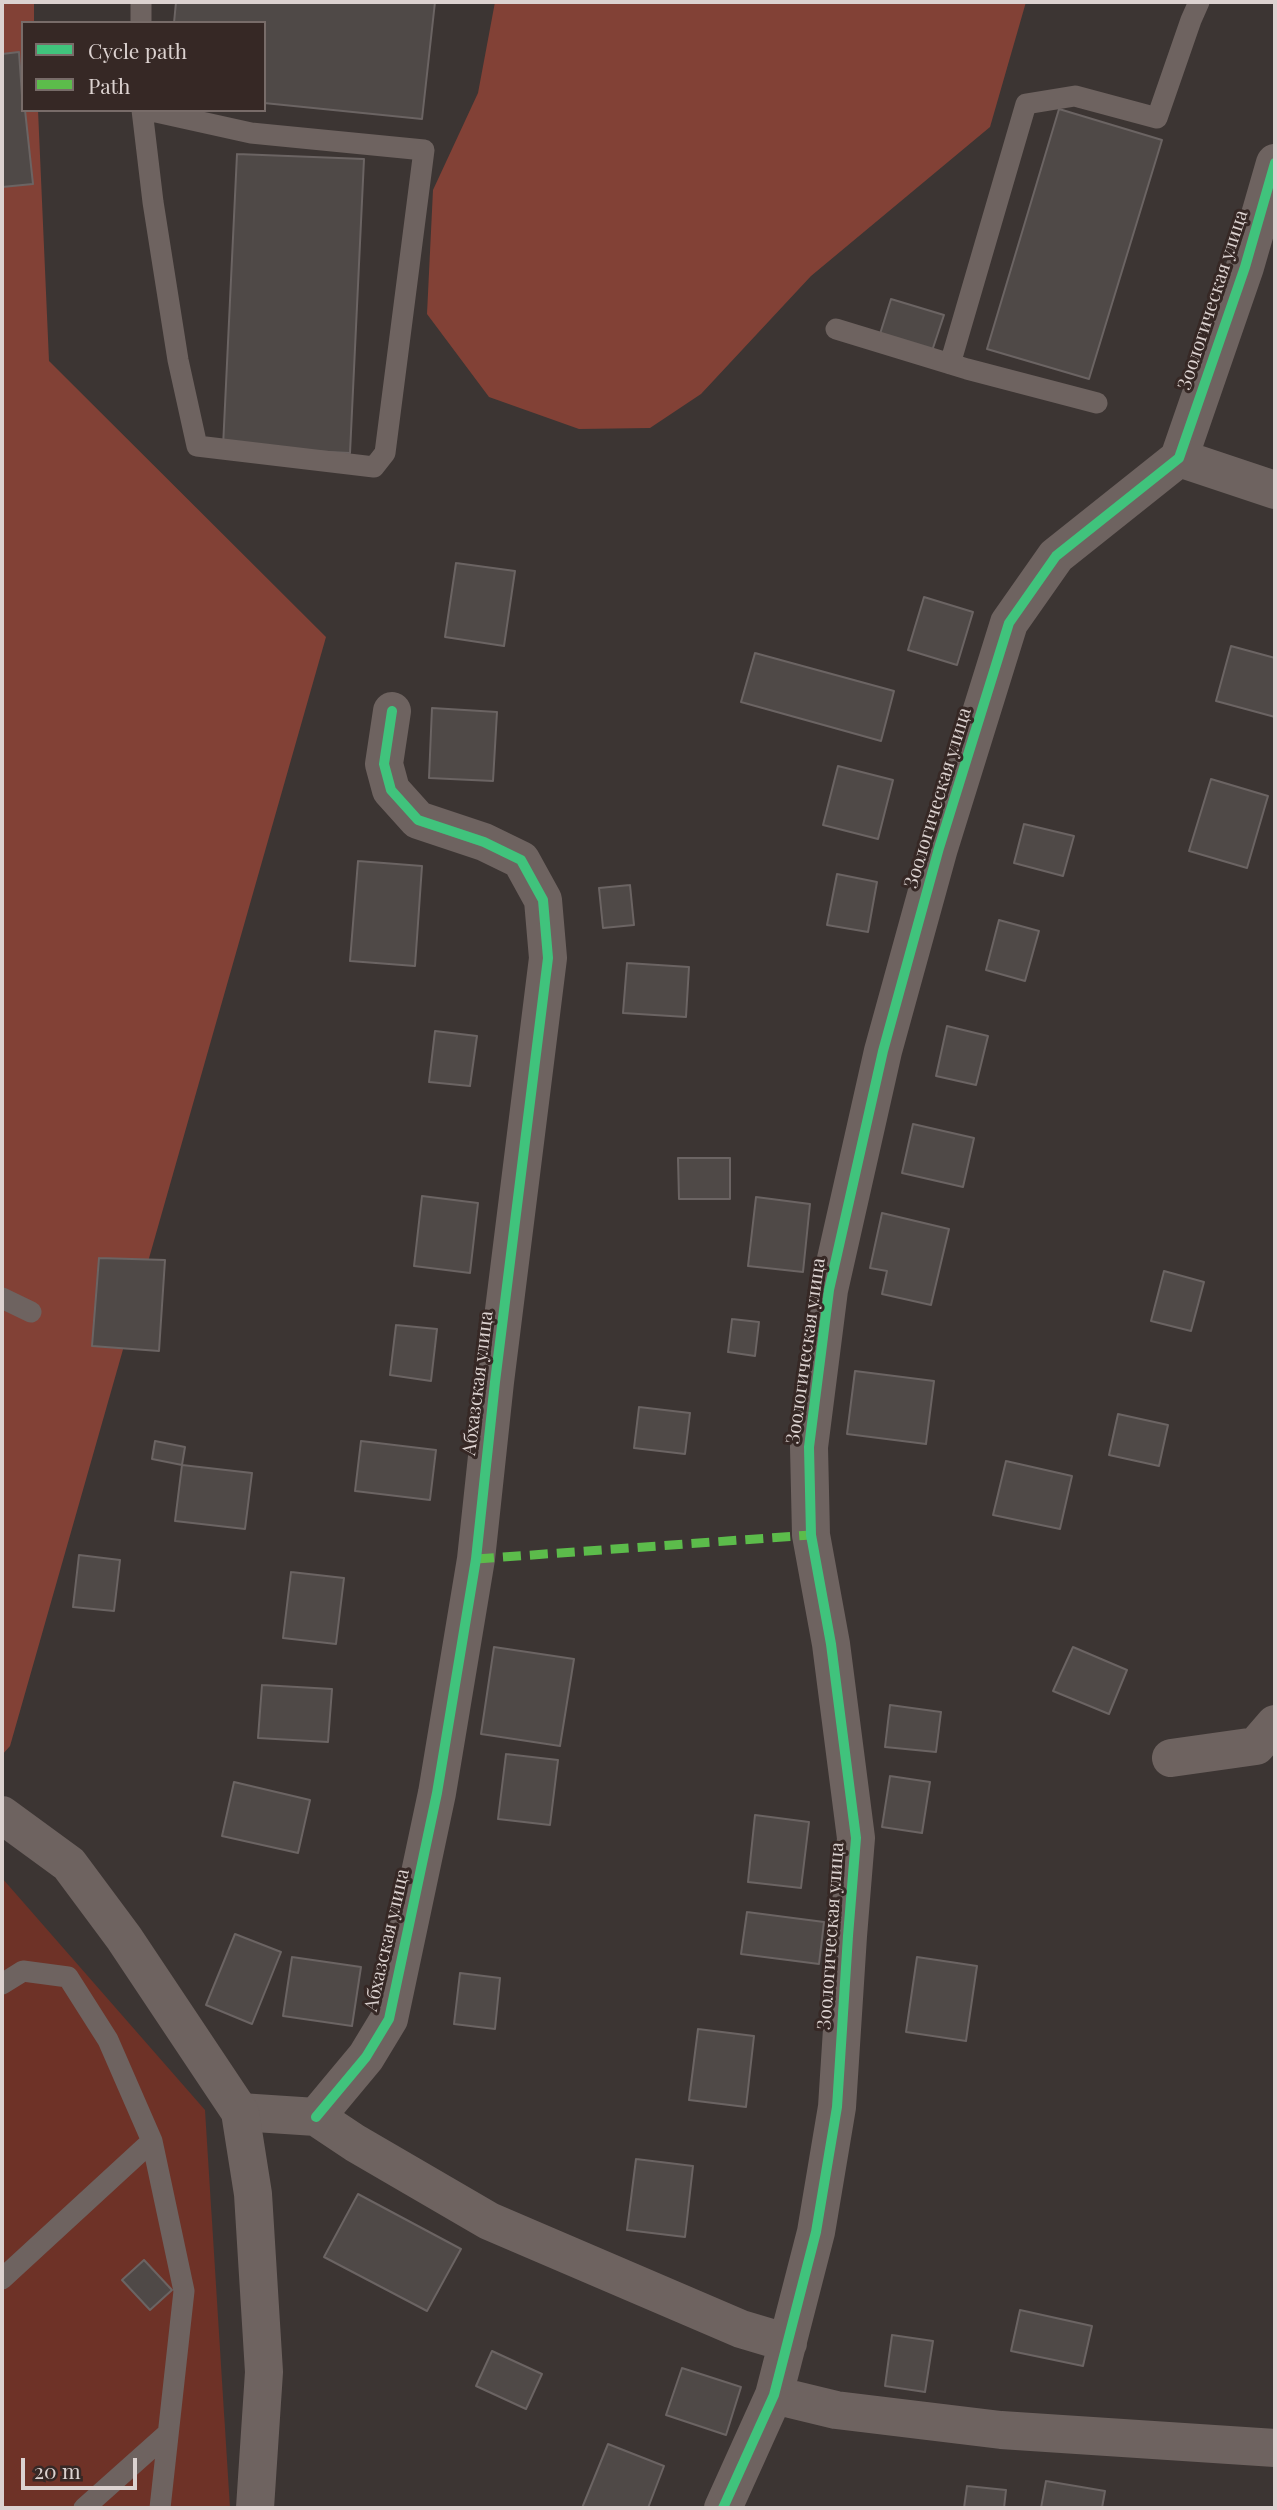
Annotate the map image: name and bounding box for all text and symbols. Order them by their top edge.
legend [21,21,266,112]
text: Cycle path [88,36,187,64]
text: Path [88,71,130,99]
street label: Зоологическая улица [1173,207,1253,393]
street label: Зоологическая улица [900,705,976,891]
street label: Зоологическая улица [782,1256,830,1446]
street label: Абхазская улица [458,1309,498,1457]
street label: Зоологическая улица [813,1841,849,2031]
street label: Абхазская улица [360,1867,414,2013]
scale bar [24,2444,140,2488]
text: 20 m [34,2456,81,2484]

